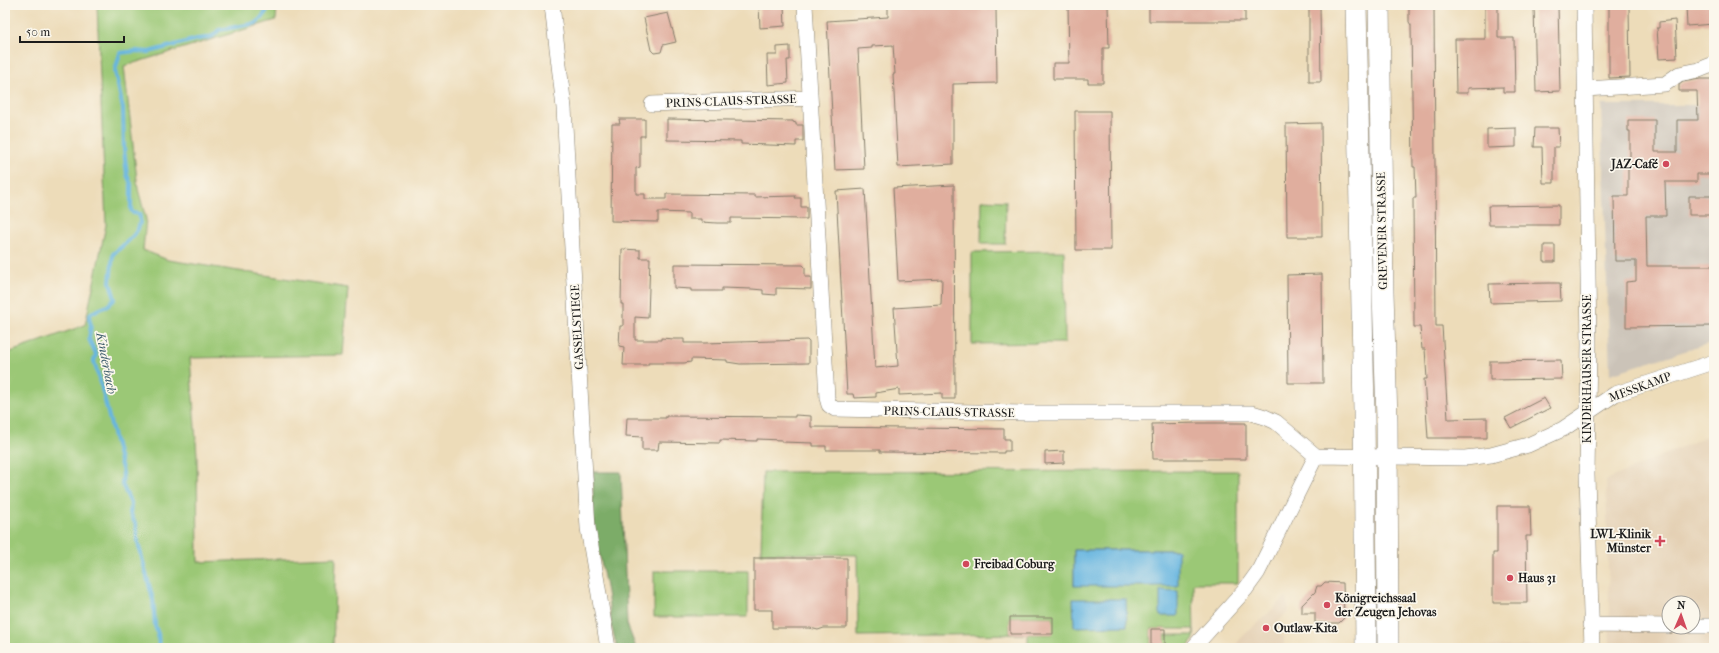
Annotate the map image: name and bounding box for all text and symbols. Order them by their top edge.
scale bar [20,18,124,44]
text: 50 m [26,25,50,39]
street label: PRINS-CLAUS-STRASSE [665,92,797,110]
place label: JAZ-Café [1609,157,1658,172]
marker: JAZ-Café [1661,159,1671,169]
street label: GREVENER STRASSE [1374,172,1390,290]
street label: GASSELSTIEGE [568,284,586,370]
street label: KINDERHAUSER STRASSE [1580,294,1594,444]
water label: Kinderbach [93,330,120,395]
street label: MESSKAMP [1607,369,1673,405]
street label: PRINS-CLAUS-STRASSE [883,404,1015,420]
place label: LWL-Klinik Münster [1590,527,1652,555]
marker: LWL-Klinik Münster [1654,535,1666,547]
place label: Freibad Coburg [973,557,1055,572]
marker: Freibad Coburg [961,559,971,569]
place label: Haus 31 [1518,571,1556,586]
marker: Haus 31 [1505,573,1515,583]
place label: Königreichssaal der Zeugen Jehovas [1335,591,1437,620]
north arrow [1661,595,1701,635]
text: N [1677,599,1686,612]
marker: Königreichssaal der Zeugen Jehovas [1322,600,1332,610]
place label: Outlaw-Kita [1274,621,1338,635]
marker: Outlaw-Kita [1261,623,1271,633]

